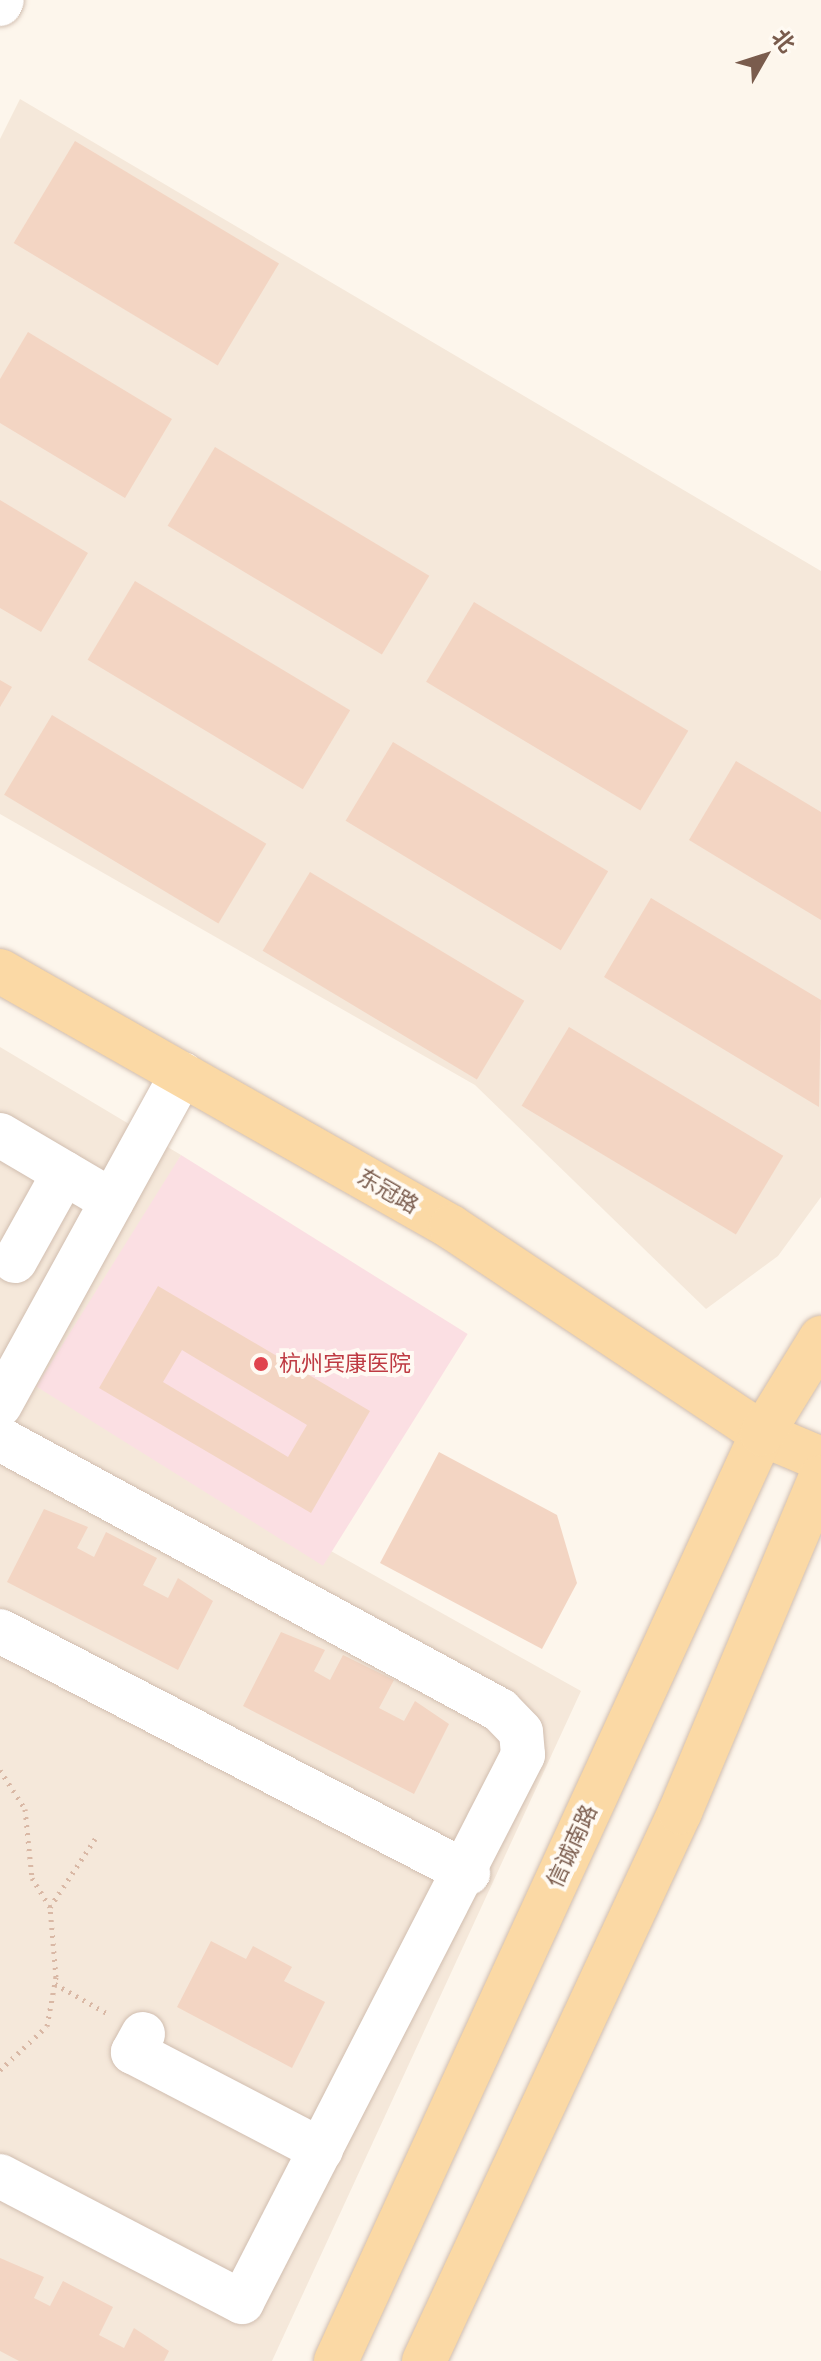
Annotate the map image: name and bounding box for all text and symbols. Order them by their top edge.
north arrow [725,16,805,96]
text: 北 [765,23,802,59]
street label: 东冠路 [353,1163,423,1219]
place label: 杭州宾康医院 [279,1351,411,1377]
marker: 杭州宾康医院 [250,1353,272,1375]
street label: 信诚南路 [541,1801,603,1891]

